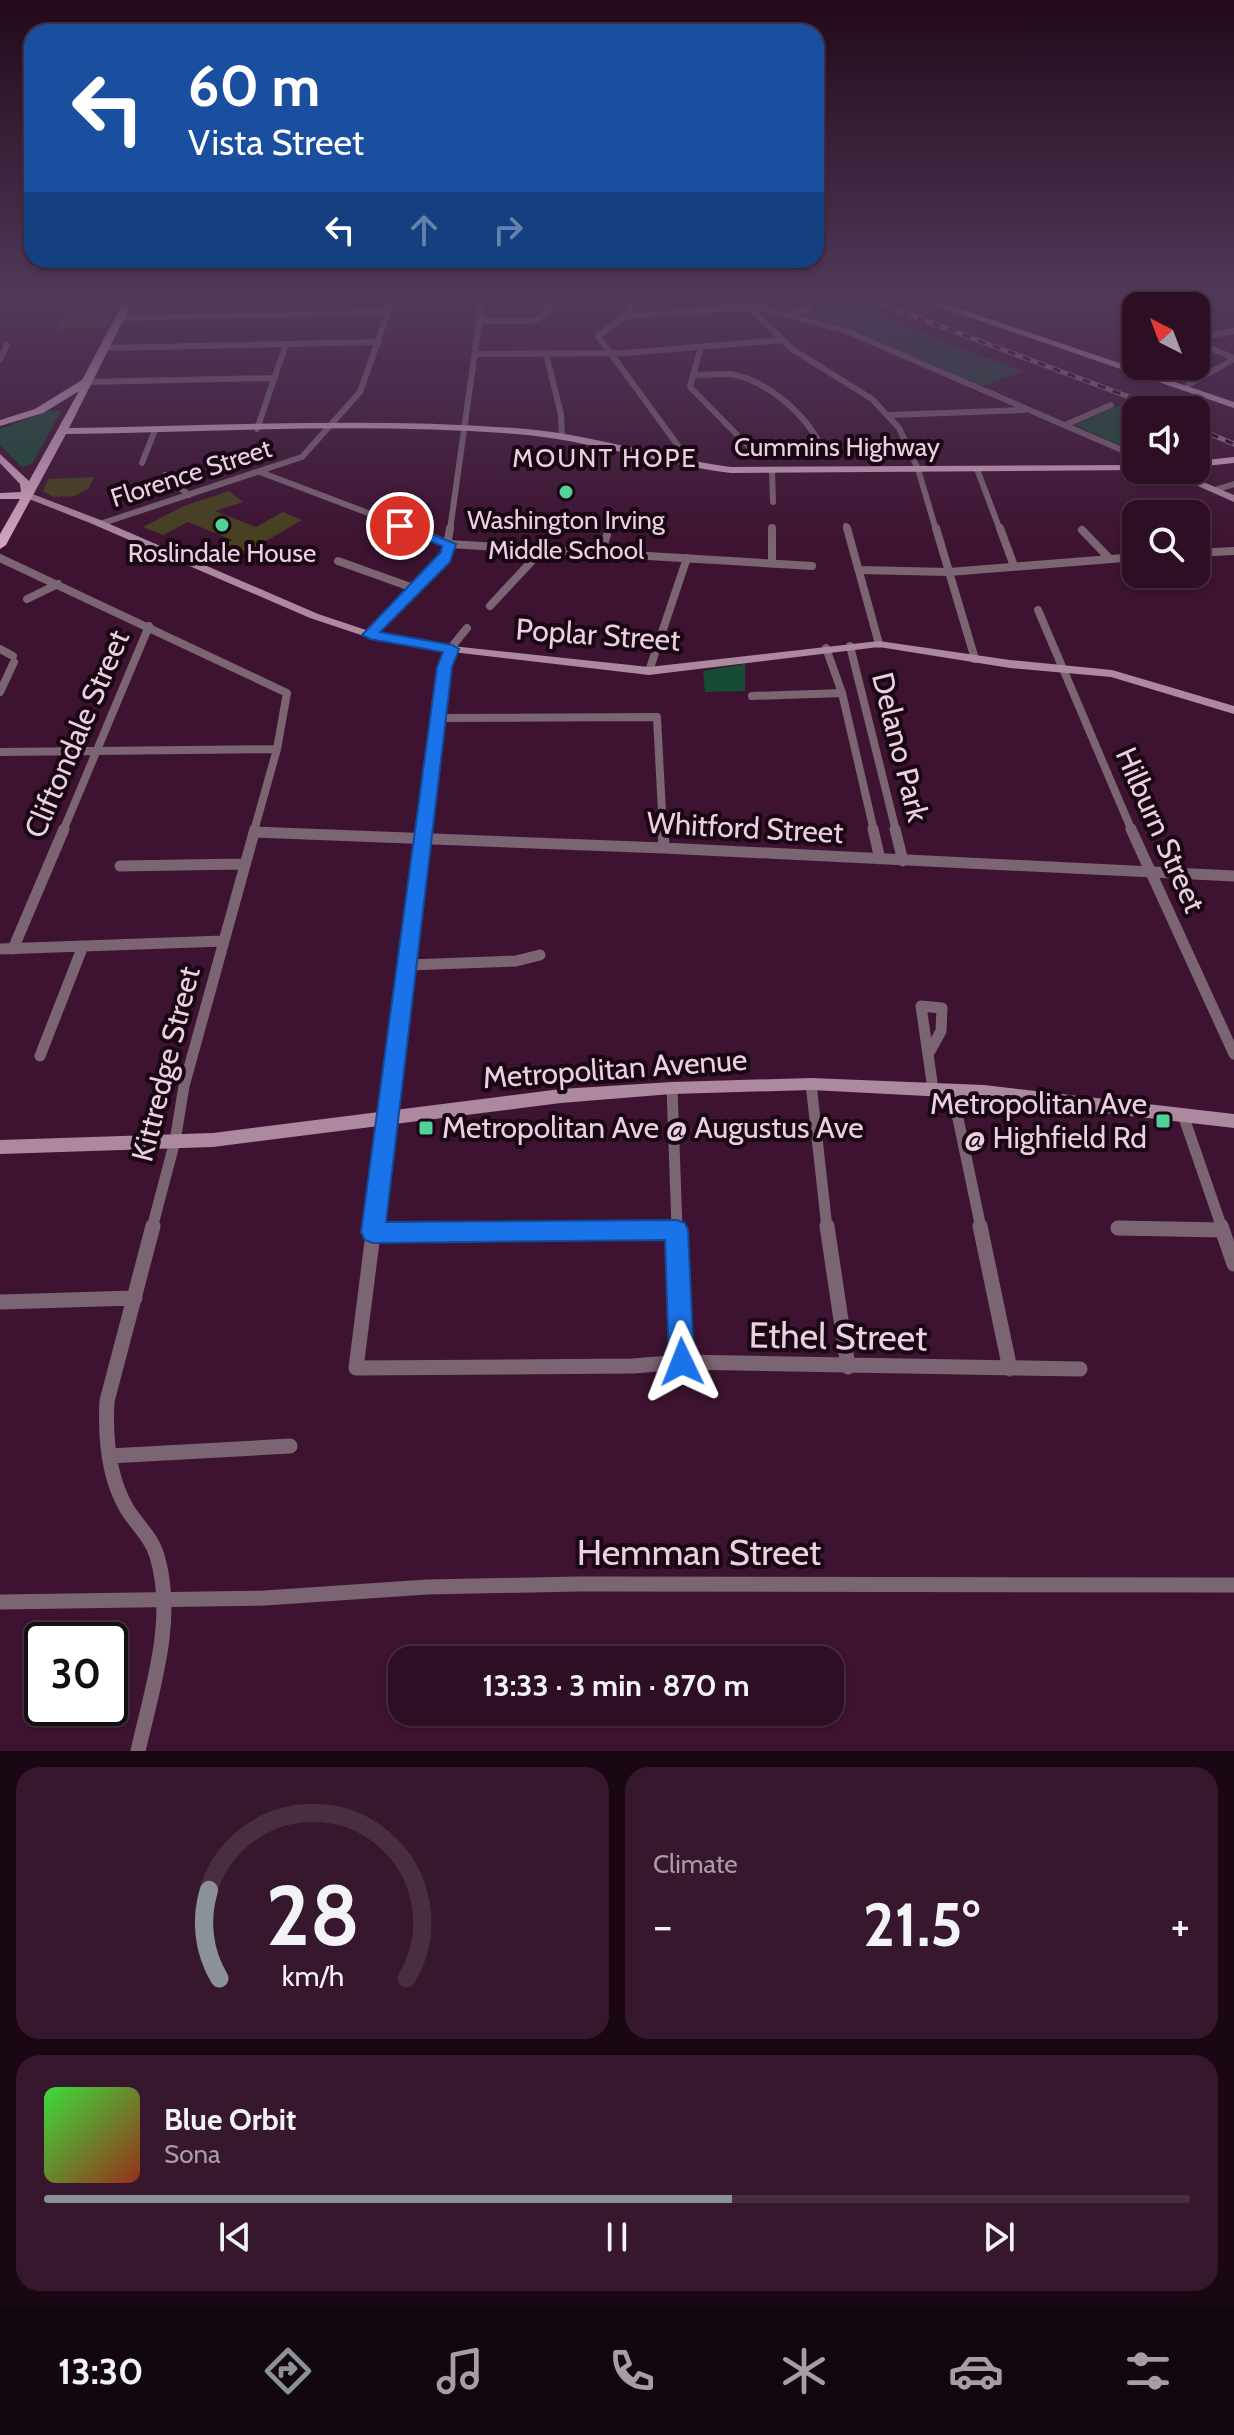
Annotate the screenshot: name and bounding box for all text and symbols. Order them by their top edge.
text: 60 m [188,52,320,120]
icon: left [56,56,160,160]
text: Vista Street [188,120,364,164]
icon: left [318,208,362,252]
icon: ahead [402,208,446,252]
icon: right [486,208,530,252]
north arrow [1122,292,1210,380]
map controls [1122,292,1210,588]
button: sound [1122,396,1210,484]
street label: Cummins Highway [734,431,940,463]
street label: Florence Street [107,432,276,514]
district label: MOUNT HOPE [512,442,698,474]
marker: Washington Irving Middle School [557,483,575,501]
pin [366,492,434,560]
button: search [1122,500,1210,588]
icon: arrive [378,504,422,548]
place label: Washington Irving Middle School [467,504,666,566]
marker: Roslindale House [213,516,231,534]
place label: Roslindale House [128,537,316,569]
street label: Poplar Street [515,610,682,659]
street label: Cliftondale Street [16,624,137,843]
street label: Delano Park [864,668,937,826]
street label: Hilburn Street [1108,742,1213,918]
street label: Whitford Street [646,804,844,851]
street label: Kittredge Street [123,963,208,1165]
street label: Metropolitan Avenue [482,1041,748,1096]
place label: Metropolitan Ave @ Highfield Rd [930,1085,1147,1156]
place label: Metropolitan Ave @ Augustus Ave [442,1109,864,1146]
marker: Metropolitan Ave @ Highfield Rd [1154,1112,1172,1130]
marker: Metropolitan Ave @ Augustus Ave [417,1119,435,1137]
street label: Ethel Street [748,1312,928,1360]
position arrow [640,1320,724,1404]
street label: Hemman Street [577,1530,821,1574]
speed limit sign: 30 [24,1622,128,1726]
text: 13:33 · 3 min · 870 m [482,1667,750,1704]
text: Climate [653,1848,738,1880]
text: 28 [265,1865,360,1966]
text: 21.5° [863,1888,980,1961]
text: − [653,1899,672,1952]
text: + [1171,1899,1190,1952]
text: km/h [281,1958,344,1993]
text: Blue Orbit [164,2101,296,2138]
text: Sona [164,2138,221,2170]
icon: previous [213,2215,257,2259]
icon: pause [595,2215,639,2259]
icon: next [977,2215,1021,2259]
icon: directions [260,2343,316,2399]
icon: music [432,2343,488,2399]
icon: phone [604,2343,660,2399]
icon: climate [776,2343,832,2399]
icon: car [948,2343,1004,2399]
icon: filters [1120,2343,1176,2399]
text: 13:30 [58,2349,144,2393]

